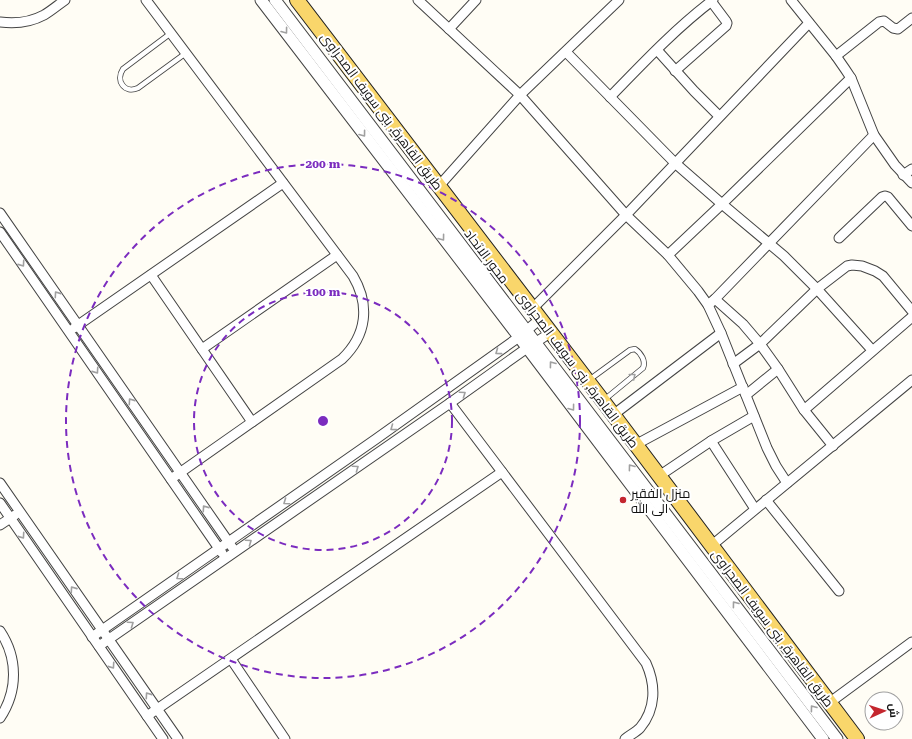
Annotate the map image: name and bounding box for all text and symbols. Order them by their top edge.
one-way arrow [280,27,287,34]
street label: طريق القاهرة, بنى سويف الصحراوى [318,30,446,193]
one-way arrow [359,130,366,137]
text: 200 m [306,157,341,171]
street label: محور الاتحاد [461,226,512,286]
one-way arrow [438,233,445,240]
one-way arrow [17,260,24,267]
text: 100 m [306,285,341,299]
street label: طريق القاهرة, بنى سويف الصحراوى [514,288,642,451]
one-way arrow [55,292,62,299]
one-way arrow [495,347,502,355]
one-way arrow [550,361,557,368]
one-way arrow [91,367,99,374]
one-way arrow [628,374,636,381]
one-way arrow [458,392,465,399]
one-way arrow [128,398,136,405]
one-way arrow [567,404,575,411]
centre of rings [316,414,330,428]
one-way arrow [390,423,397,430]
one-way arrow [352,465,359,473]
one-way arrow [629,465,636,472]
place label: منزل الفقير الى الله [630,486,690,516]
marker: منزل الفقير الى الله [618,495,628,505]
one-way arrow [283,497,290,505]
one-way arrow [202,505,210,512]
one-way arrow [17,531,24,538]
one-way arrow [245,539,252,547]
street label: طريق القاهرة, بنى سويف الصحراوى [709,547,837,710]
one-way arrow [177,572,184,579]
one-way arrow [70,586,78,593]
one-way arrow [733,602,740,609]
one-way arrow [127,621,134,629]
one-way arrow [107,661,114,668]
north arrow [864,691,904,731]
one-way arrow [145,693,152,700]
text: ش [887,703,900,718]
one-way arrow [811,705,818,712]

